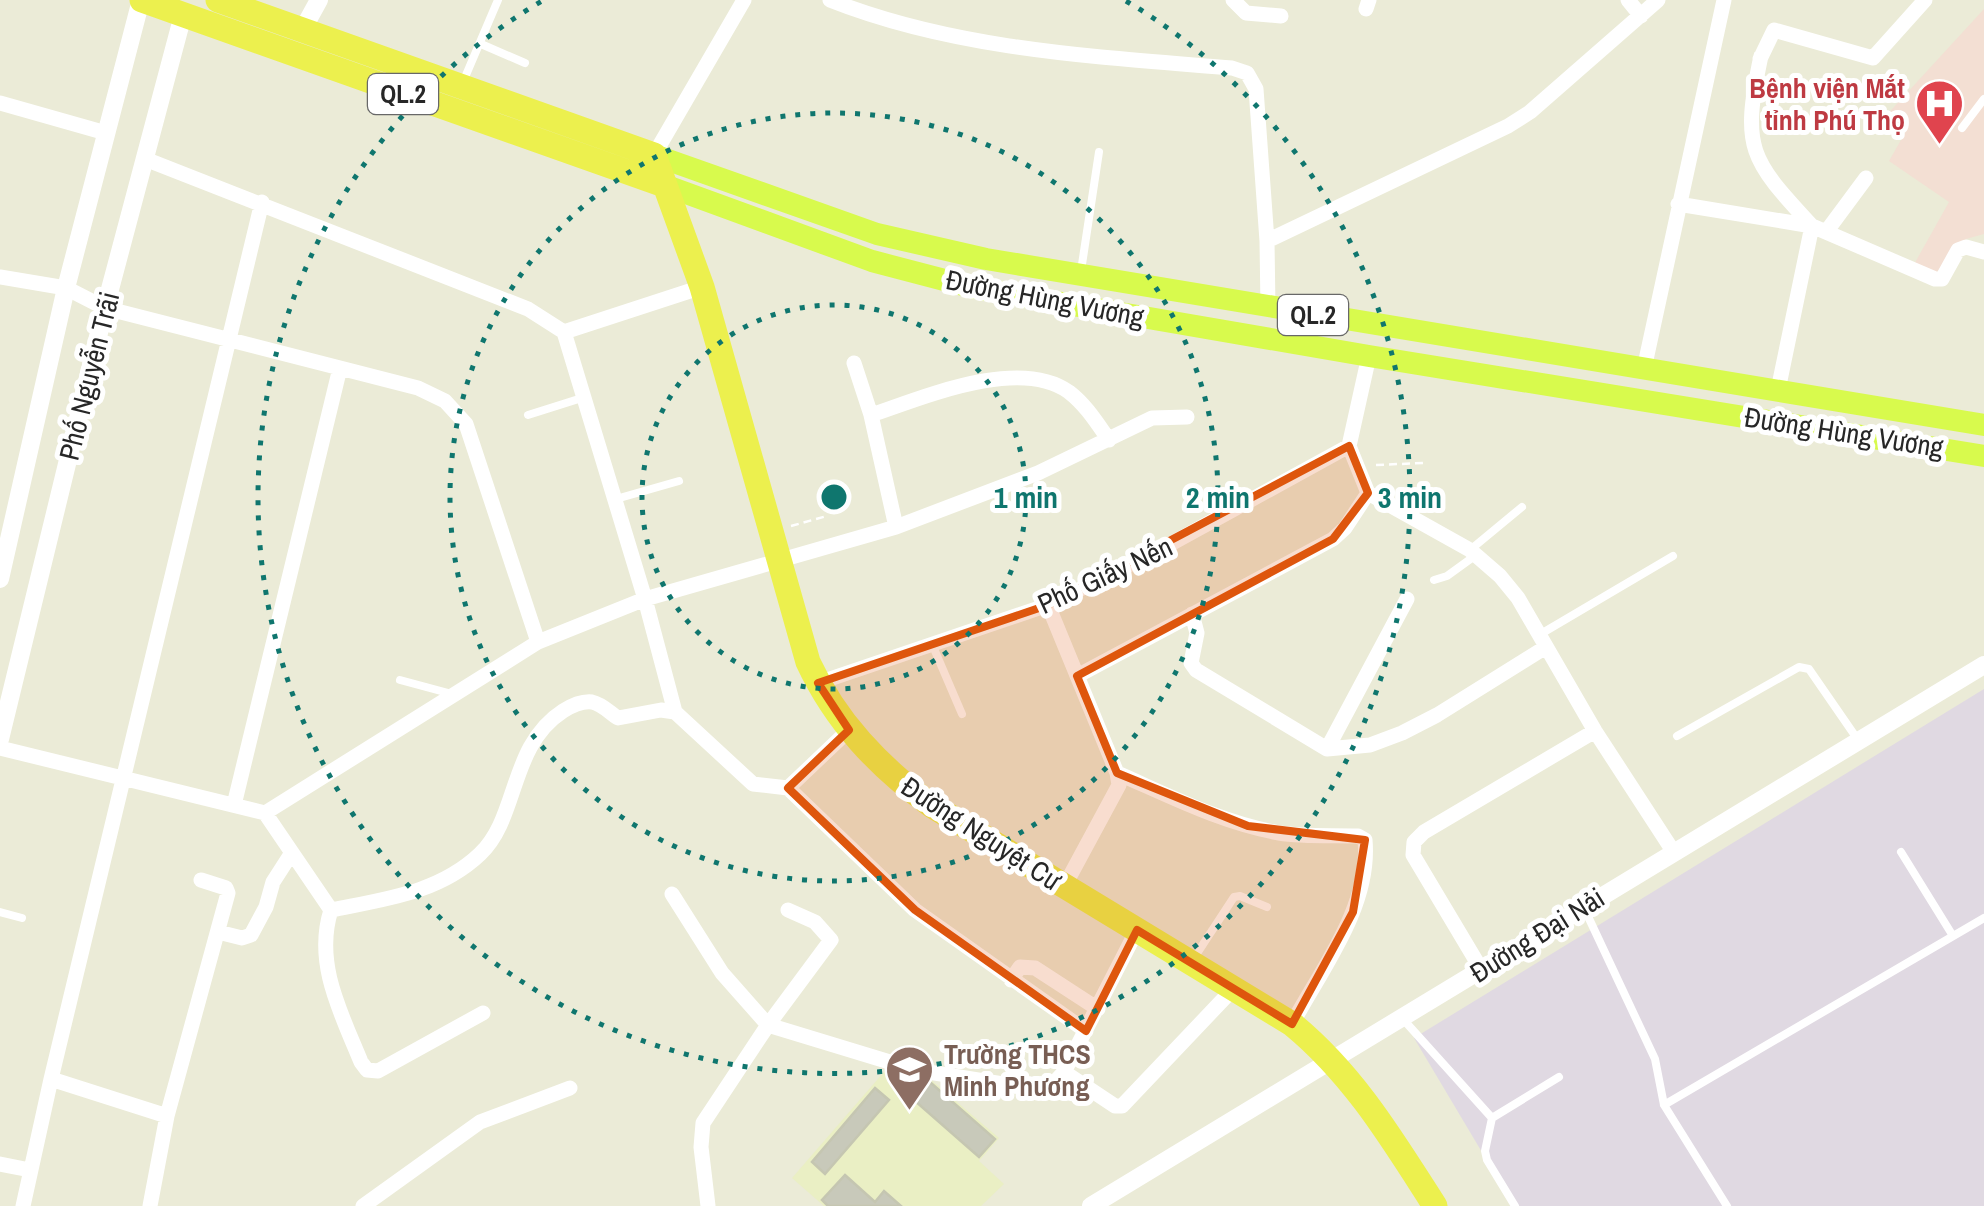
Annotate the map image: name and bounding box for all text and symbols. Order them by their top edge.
place label: Bệnh viện Mắt tỉnh Phú Thọ [1749,69,1905,139]
road number: QL.2 [368,74,438,114]
hospital icon: Bệnh viện Mắt tỉnh Phú Thọ [1914,78,1966,146]
street label: Đường Hùng Vương [943,260,1147,336]
street label: Phố Nguyễn Trãi [50,288,128,464]
road number: QL.2 [1278,295,1348,335]
street label: Đường Hùng Vương [1742,398,1946,467]
text: 1 min [994,477,1058,517]
text: 2 min [1186,477,1250,517]
text: 3 min [1378,477,1442,517]
centre of rings [816,479,852,515]
street label: Phố Giấy Nến [1032,527,1178,623]
street label: Đường Nguyệt Cư [894,767,1069,899]
street label: Đường Đại Nải [1463,879,1611,991]
place label: Trường THCS Minh Phương [944,1035,1091,1105]
school or university icon: Trường THCS Minh Phương [883,1044,935,1112]

